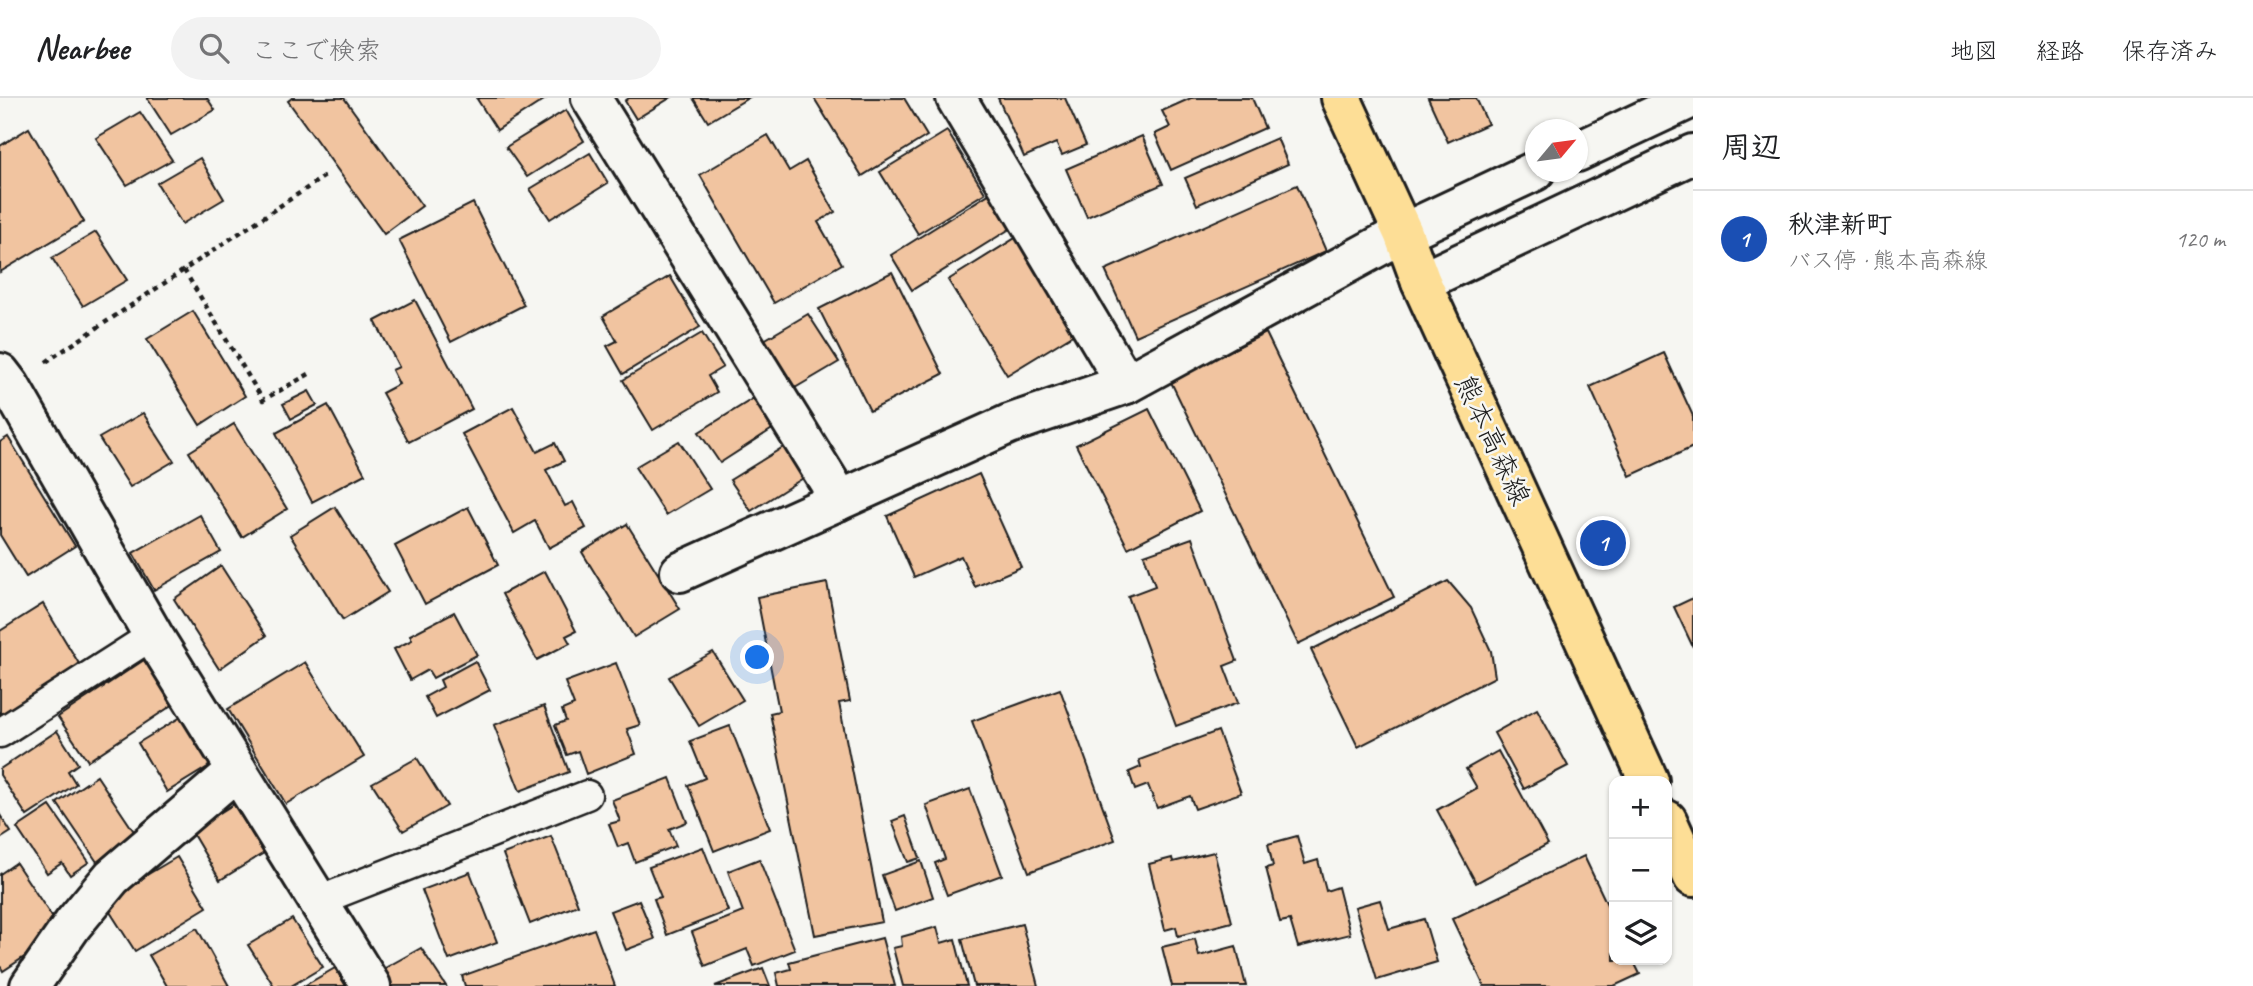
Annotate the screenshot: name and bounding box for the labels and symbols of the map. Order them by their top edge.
north arrow [1525,119,1588,182]
street label: 熊本高森線 [1448,369,1538,511]
pin: 1 [1580,517,1626,569]
your location [740,640,774,674]

